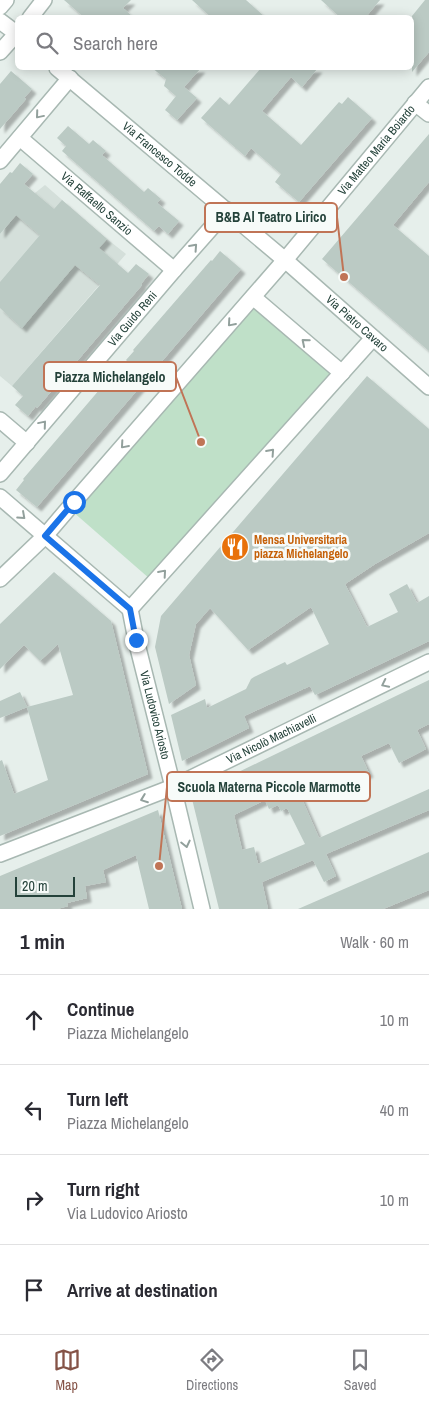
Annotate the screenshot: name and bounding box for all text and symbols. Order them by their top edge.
search box [15,15,414,70]
icon: search [33,29,61,57]
text: Search here [73,30,158,56]
street label: Via Matteo Maria Boiardo [334,102,419,199]
one-way arrow [36,109,44,118]
street label: Via Francesco Todde [119,118,200,190]
street label: Via Raffaello Sanzio [57,169,136,239]
callout: B&B Al Teatro Lirico [205,203,337,232]
text: B&B Al Teatro Lirico [215,208,327,226]
one-way arrow [188,244,197,253]
street label: Via Guido Reni [104,288,160,350]
street label: Via Pietro Cavaro [322,292,392,355]
one-way arrow [228,317,236,326]
one-way arrow [302,339,311,347]
callout: Piazza Michelangelo [44,362,176,391]
text: Piazza Michelangelo [54,368,166,386]
one-way arrow [37,421,46,430]
one-way arrow [121,440,130,449]
one-way arrow [265,448,274,457]
route start [63,491,86,514]
one-way arrow [17,511,26,520]
restaurant icon: Mensa Universitaria piazza Michelangelo [220,532,250,562]
place label: Mensa Universitaria piazza Michelangelo [254,532,349,562]
one-way arrow [157,569,166,578]
route end [125,629,148,652]
street label: Via Ludovico Ariosto [136,669,174,761]
one-way arrow [381,677,390,688]
street label: Via Nicolò Machiavelli [224,710,319,768]
callout: Scuola Materna Piccole Marmotte [167,772,370,801]
text: Scuola Materna Piccole Marmotte [177,778,361,796]
one-way arrow [140,792,149,803]
one-way arrow [180,839,191,848]
scale bar [15,874,75,897]
text: 20 m [22,877,48,895]
text: 1 min [20,927,65,956]
text: Walk · 60 m [340,931,409,953]
text: Continue [67,996,135,1022]
icon: ahead [20,1006,48,1034]
text: 10 m [380,1009,409,1031]
text: Piazza Michelangelo [67,1022,189,1044]
text: Turn left [67,1086,128,1112]
icon: left [20,1096,48,1124]
text: 40 m [380,1099,409,1121]
text: Piazza Michelangelo [67,1112,189,1134]
text: Turn right [67,1176,139,1202]
icon: right [20,1186,48,1214]
text: 10 m [380,1189,409,1211]
text: Via Ludovico Ariosto [67,1202,188,1224]
icon: arrive [20,1276,48,1304]
text: Arrive at destination [67,1277,218,1303]
tab: Map [53,1346,81,1394]
tab: Directions [186,1346,238,1394]
tab: Saved [344,1346,376,1394]

